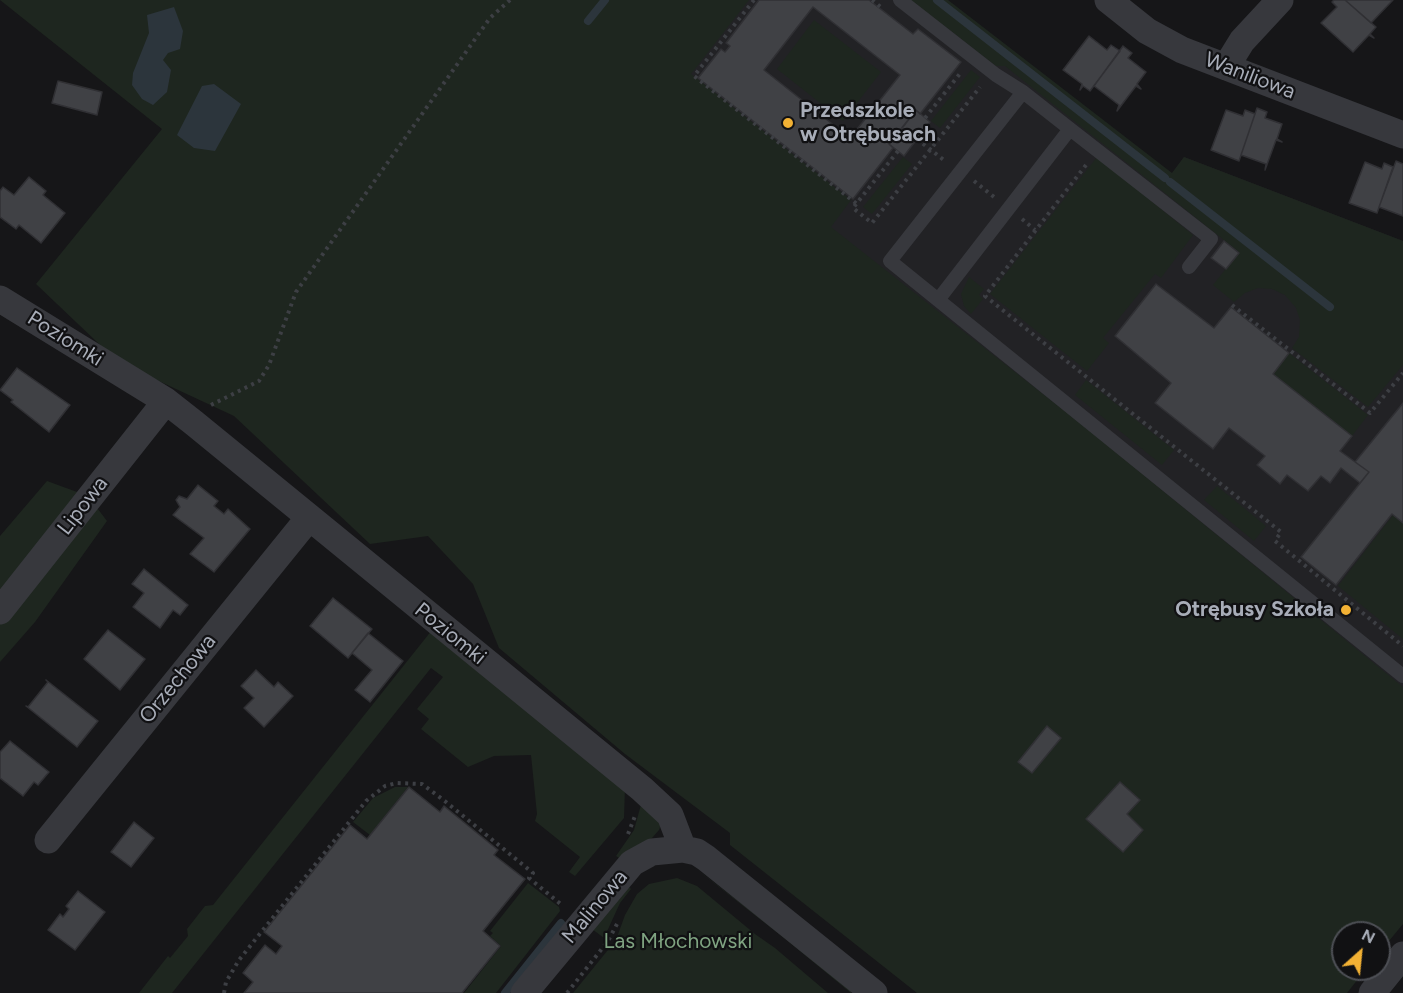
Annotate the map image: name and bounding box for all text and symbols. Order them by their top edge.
street label: Waniliowa [1201,47,1299,105]
place label: Przedszkole w Otrębusach [800,98,936,148]
marker: Przedszkole w Otrębusach [781,116,795,130]
street label: Poziomki [23,306,107,372]
street label: Lipowa [52,472,114,540]
place label: Otrębusy Szkoła [1175,597,1334,623]
street label: Poziomki [409,598,491,670]
marker: Otrębusy Szkoła [1339,603,1353,617]
street label: Orzechowa [135,629,221,729]
street label: Malinowa [557,865,633,949]
north arrow [1331,921,1391,981]
text: N [1359,925,1378,948]
park label: Las Młochowski [604,929,752,955]

